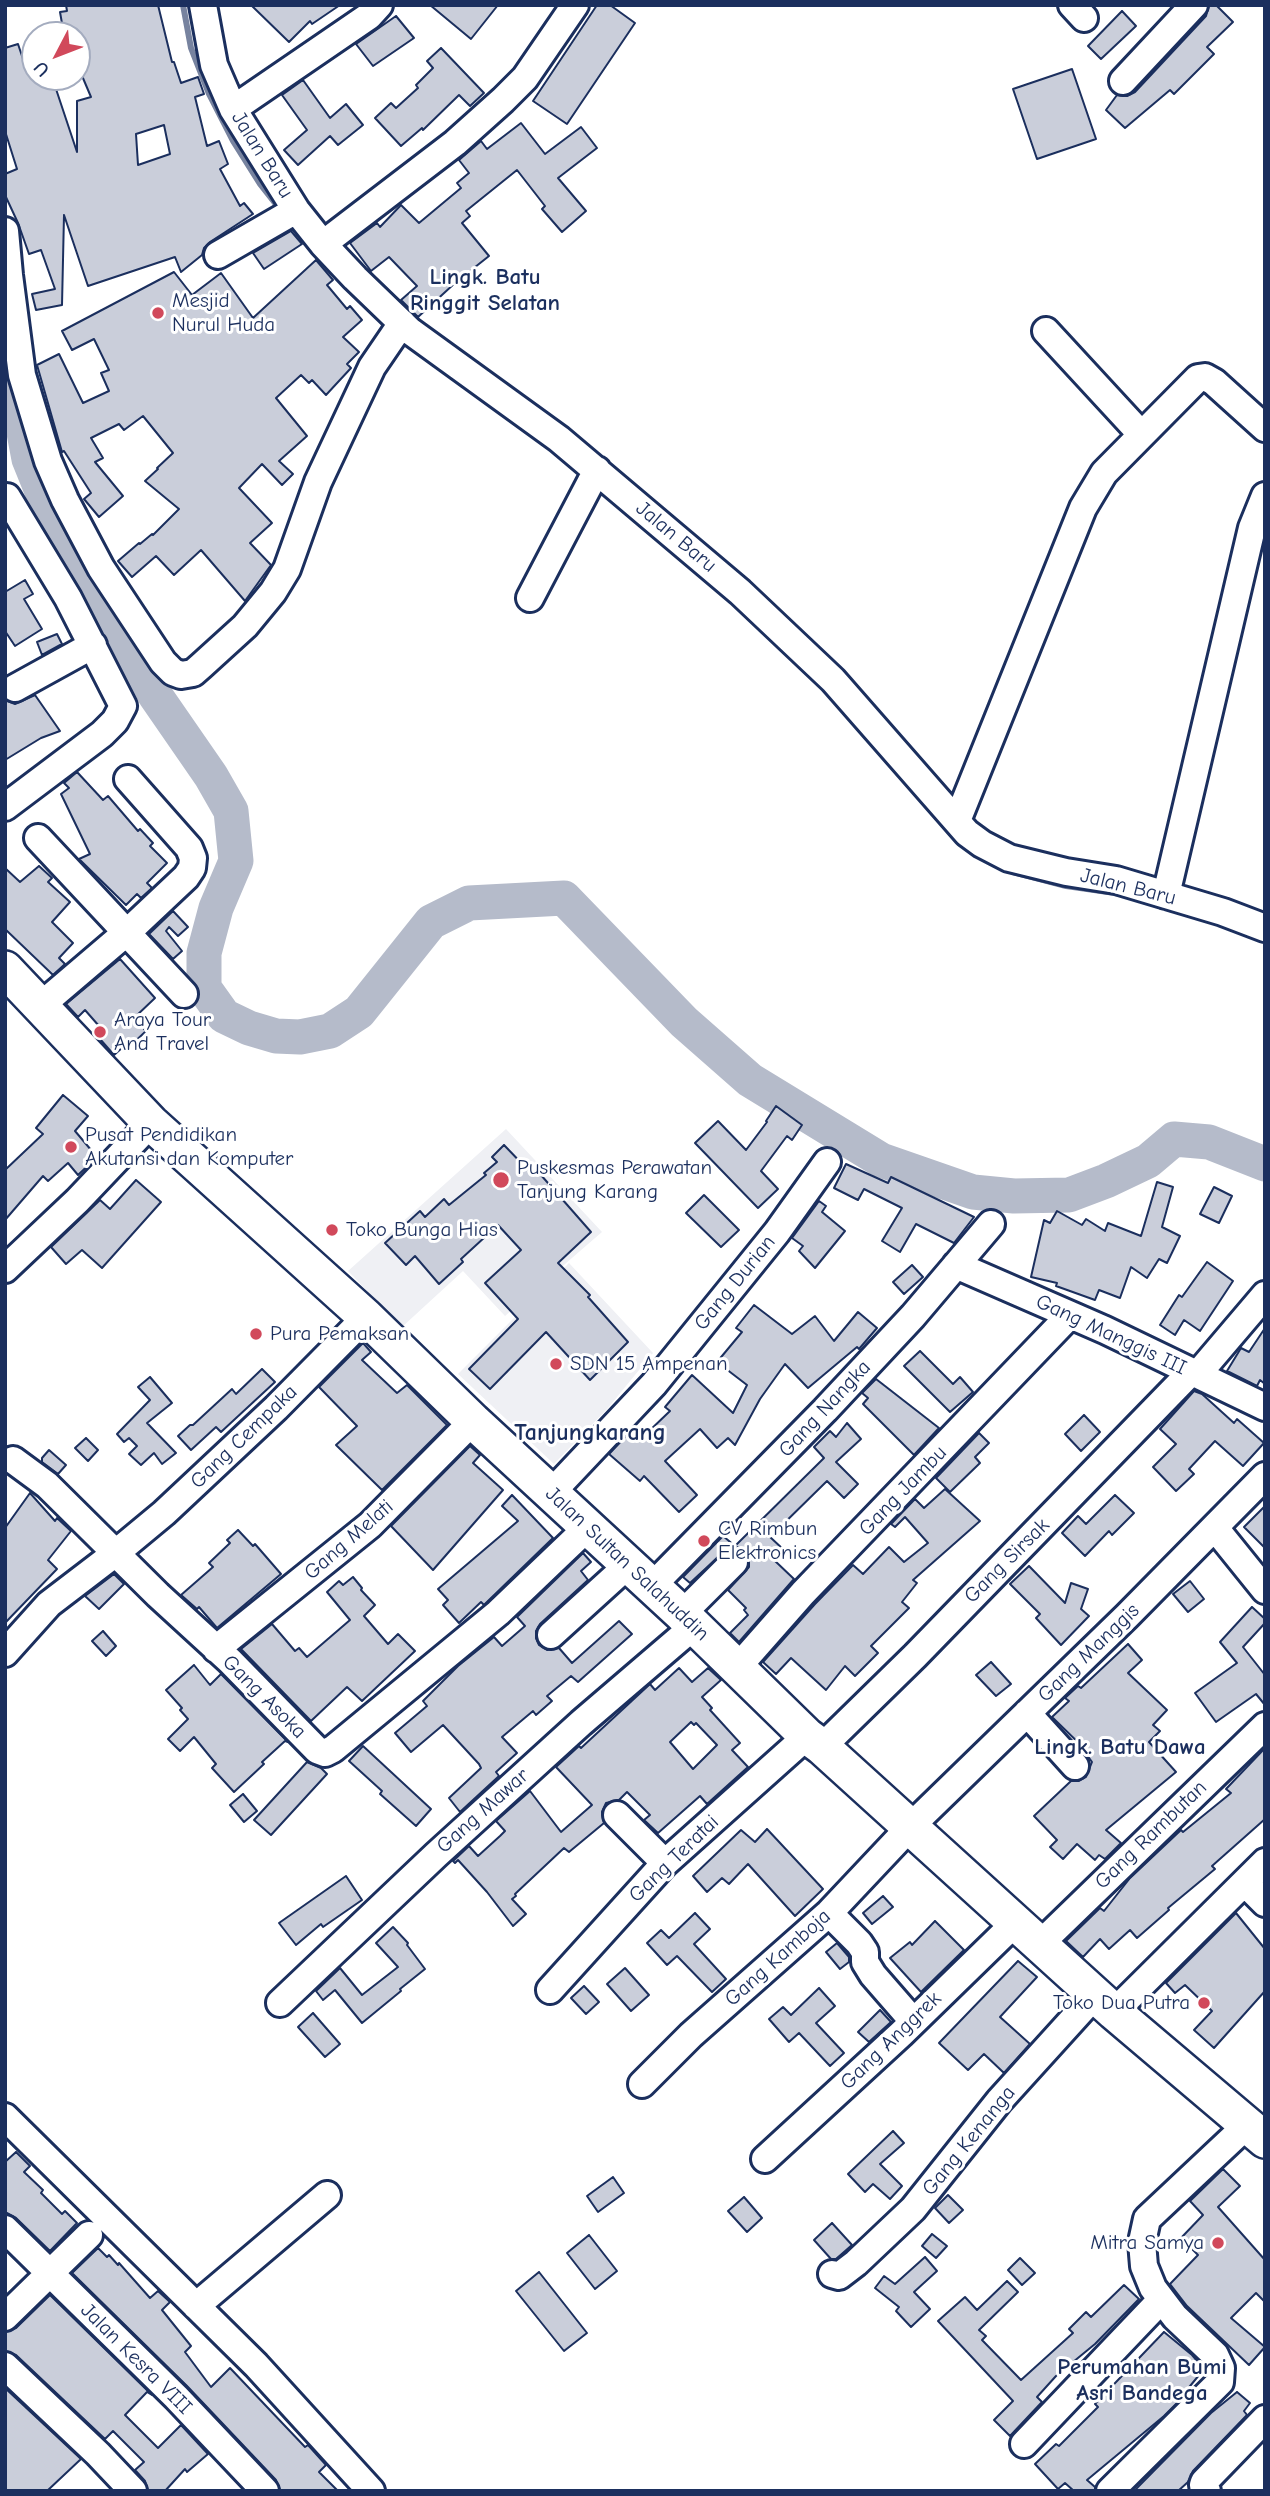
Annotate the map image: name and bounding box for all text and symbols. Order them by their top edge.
north arrow [21,21,91,91]
text: U [29,57,54,81]
street label: Jalan Baru [226,107,298,203]
district label: Lingk. Batu Ringgit Selatan [410,263,560,317]
place label: Mesjid Nurul Huda [172,288,275,338]
marker: Mesjid Nurul Huda [150,305,166,321]
street label: Jalan Baru [631,496,721,578]
street label: Jalan Baru [1078,863,1178,911]
place label: Araya Tour And Travel [114,1007,211,1057]
marker: Araya Tour And Travel [92,1024,108,1040]
place label: Pusat Pendidikan Akutansi dan Komputer [85,1122,293,1172]
marker: Pusat Pendidikan Akutansi dan Komputer [63,1139,79,1155]
place label: Puskesmas Perawatan Tanjung Karang [517,1155,712,1205]
marker: Puskesmas Perawatan Tanjung Karang [491,1170,511,1190]
place label: Toko Bunga Hias [346,1217,498,1243]
marker: Toko Bunga Hias [324,1222,340,1238]
street label: Gang Durian [689,1230,781,1336]
street label: Gang Manggis III [1032,1289,1190,1381]
place label: Pura Pemaksan [270,1321,409,1347]
marker: Pura Pemaksan [248,1326,264,1342]
place label: SDN 15 Ampenan [570,1351,728,1377]
street label: Gang Nangka [774,1355,876,1463]
marker: SDN 15 Ampenan [548,1356,564,1372]
street label: Gang Cempaka [185,1380,303,1494]
district label: Tanjungkarang [514,1419,666,1447]
street label: Gang Jambu [854,1441,952,1541]
street label: Jalan Sultan Salahuddin [540,1482,714,1646]
street label: Gang Melati [299,1494,399,1586]
street label: Gang Sirsak [959,1513,1055,1609]
place label: CV Rimbun Elektronics [718,1516,817,1566]
marker: CV Rimbun Elektronics [696,1533,712,1549]
street label: Gang Manggis [1033,1598,1145,1708]
street label: Gang Asoka [217,1650,311,1744]
district label: Lingk. Batu Dawa [1034,1733,1206,1761]
street label: Gang Mawar [432,1763,534,1859]
street label: Gang Rambutan [1090,1775,1212,1895]
street label: Gang Teratai [624,1810,724,1908]
street label: Gang Kamboja [720,1904,836,2012]
street label: Gang Anggrek [835,1987,947,2095]
place label: Toko Dua Putra [1053,1990,1190,2016]
marker: Toko Dua Putra [1196,1995,1212,2011]
street label: Gang Kenanga [917,2081,1021,2201]
place label: Mitra Samya [1090,2230,1204,2256]
marker: Mitra Samya [1210,2235,1226,2251]
street label: Jalan Kesra VIII [75,2298,197,2420]
district label: Perumahan Bumi Asri Bandega [1057,2353,1227,2407]

